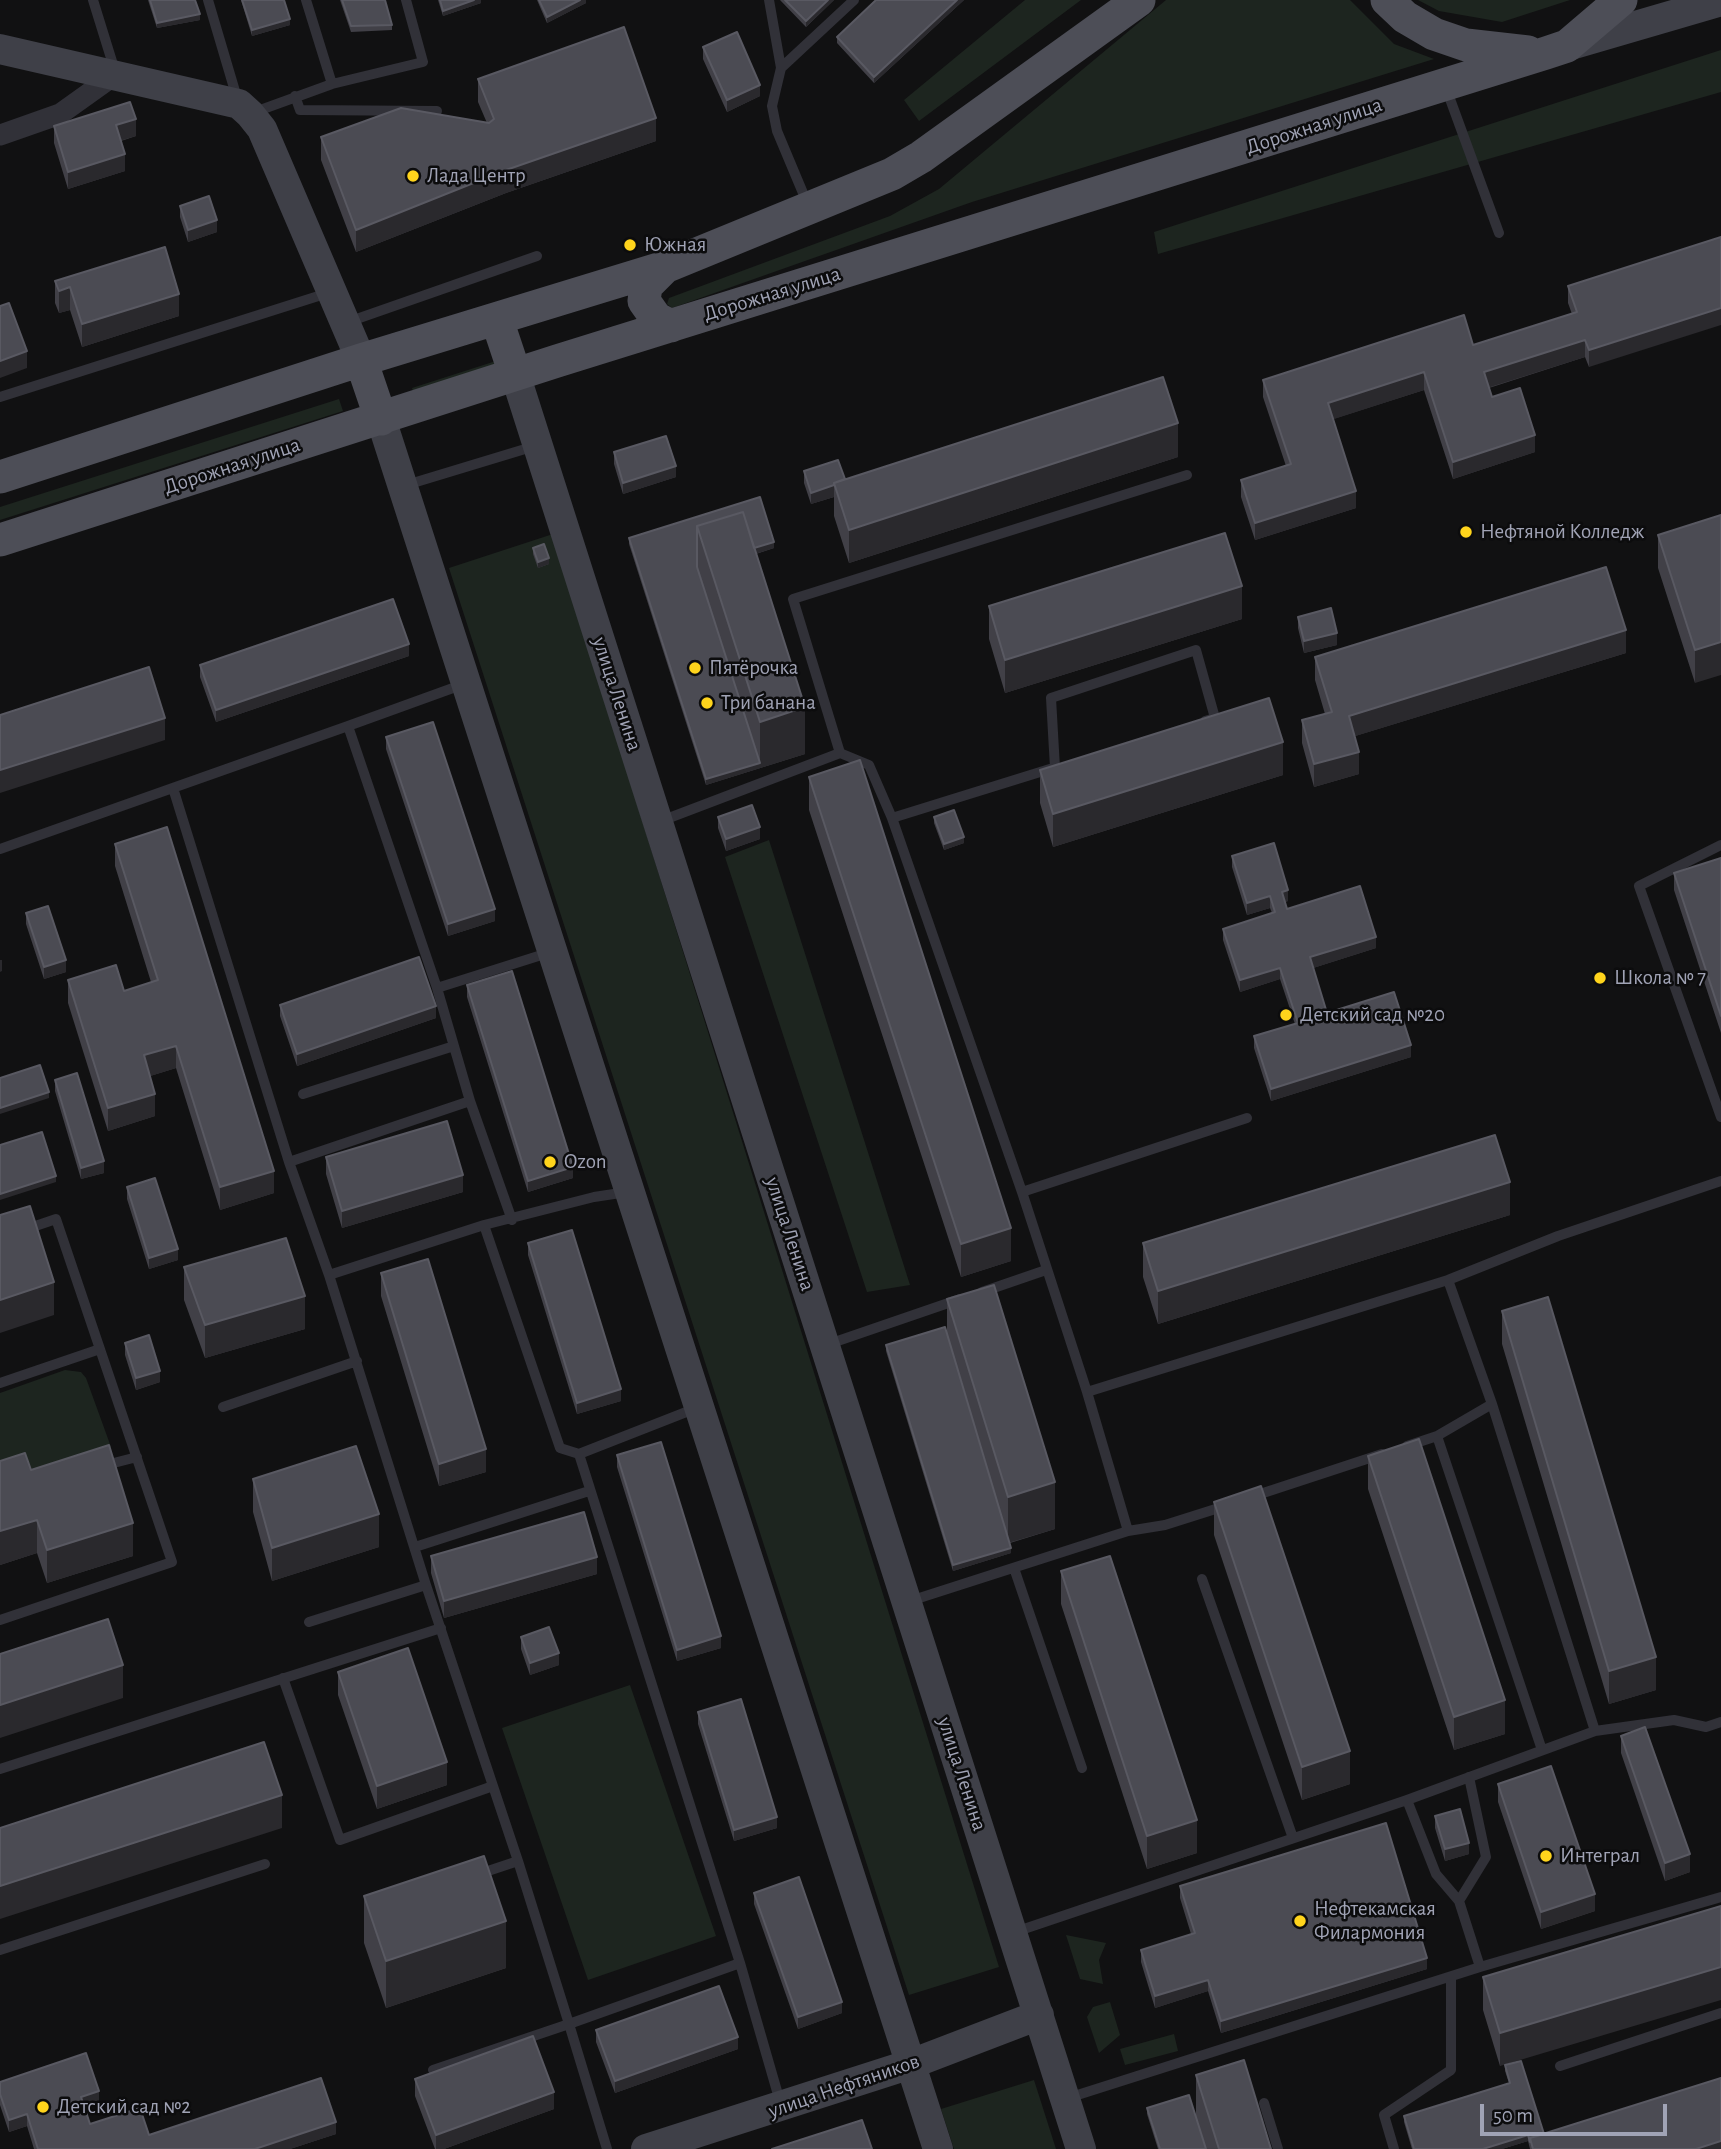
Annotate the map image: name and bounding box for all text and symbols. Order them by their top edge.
street label: Дорожная улица [1243,92,1385,160]
place label: Лада Центр [427,163,526,189]
marker: Лада Центр [405,168,421,184]
place label: Южная [644,232,706,258]
marker: Южная [622,237,638,253]
street label: Дорожная улица [701,261,843,327]
street label: Дорожная улица [161,432,303,500]
place label: Нефтяной Колледж [1480,519,1644,545]
marker: Нефтяной Колледж [1458,524,1474,540]
street label: улица Ленина [587,634,647,754]
place label: Пятёрочка [709,655,798,681]
marker: Пятёрочка [687,660,703,676]
place label: Три банана [721,690,816,716]
marker: Три банана [699,695,715,711]
place label: Школа № 7 [1614,965,1706,991]
marker: Школа № 7 [1592,970,1608,986]
place label: Детский сад №20 [1300,1002,1445,1028]
marker: Детский сад №20 [1278,1007,1294,1023]
place label: Ozon [564,1149,607,1175]
marker: Ozon [542,1154,558,1170]
street label: улица Ленина [760,1174,820,1294]
street label: улица Ленина [932,1714,992,1834]
place label: Интеграл [1560,1843,1640,1869]
marker: Интеграл [1538,1848,1554,1864]
place label: Нефтекамская Филармония [1314,1896,1436,1946]
marker: Нефтекамская Филармония [1292,1913,1308,1929]
street label: улица Нефтяников [765,2048,923,2124]
scale bar [1483,2090,1670,2134]
place label: Детский сад №2 [57,2094,191,2120]
marker: Детский сад №2 [35,2099,51,2115]
text: 50 m [1493,2105,1533,2126]

